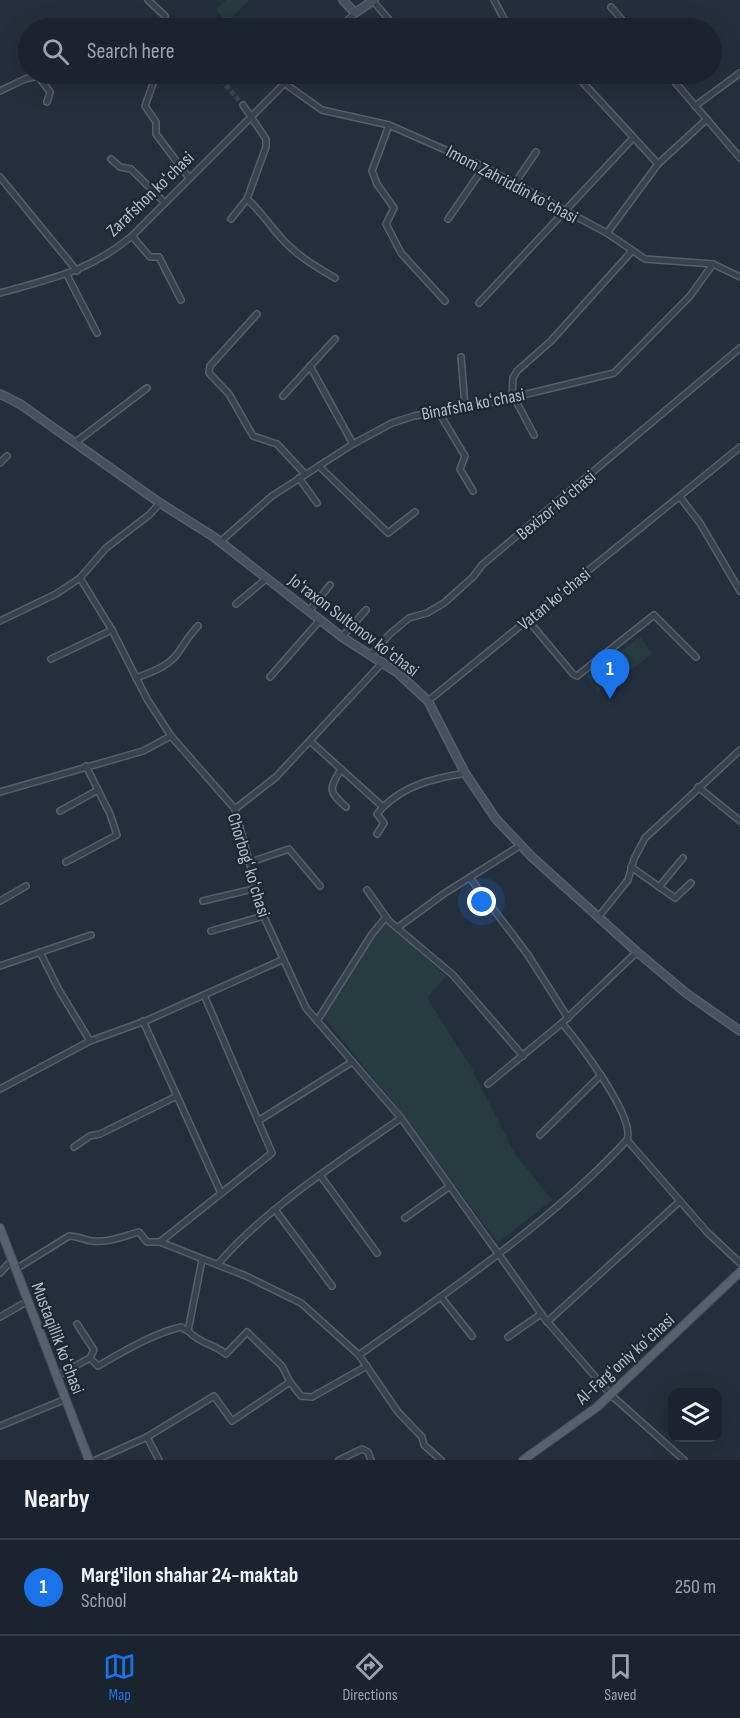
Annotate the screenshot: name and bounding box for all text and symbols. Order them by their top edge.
search box [18,18,722,84]
icon: search [39,35,72,68]
text: Search here [87,38,174,65]
street label: Imom Zahriddin koʻchasi [442,141,581,228]
street label: Zarafshon koʻchasi [102,148,198,241]
street label: Binafsha koʻchasi [420,384,527,425]
street label: Bexizor koʻchasi [513,466,600,544]
street label: Vatan koʻchasi [514,564,595,635]
street label: Joʻraxon Sultonov koʻchasi [284,569,423,681]
pin: 1 [590,650,630,699]
street label: Chorbogʻ koʻchasi [223,811,274,920]
your location [467,887,496,916]
street label: Mustaqillik koʻchasi [27,1279,88,1397]
street label: Al-Fargʻoniy koʻchasi [571,1310,679,1410]
map controls [668,1388,722,1442]
button: layers [668,1388,722,1442]
text: Nearby [24,1484,90,1515]
text: Marg'ilon shahar 24-maktab [81,1562,298,1589]
text: 1 [40,1575,47,1599]
text: 250 m [675,1575,716,1599]
text: School [81,1589,126,1613]
tab: Map [103,1650,136,1705]
tab: Directions [342,1650,398,1705]
tab: Saved [604,1650,637,1705]

